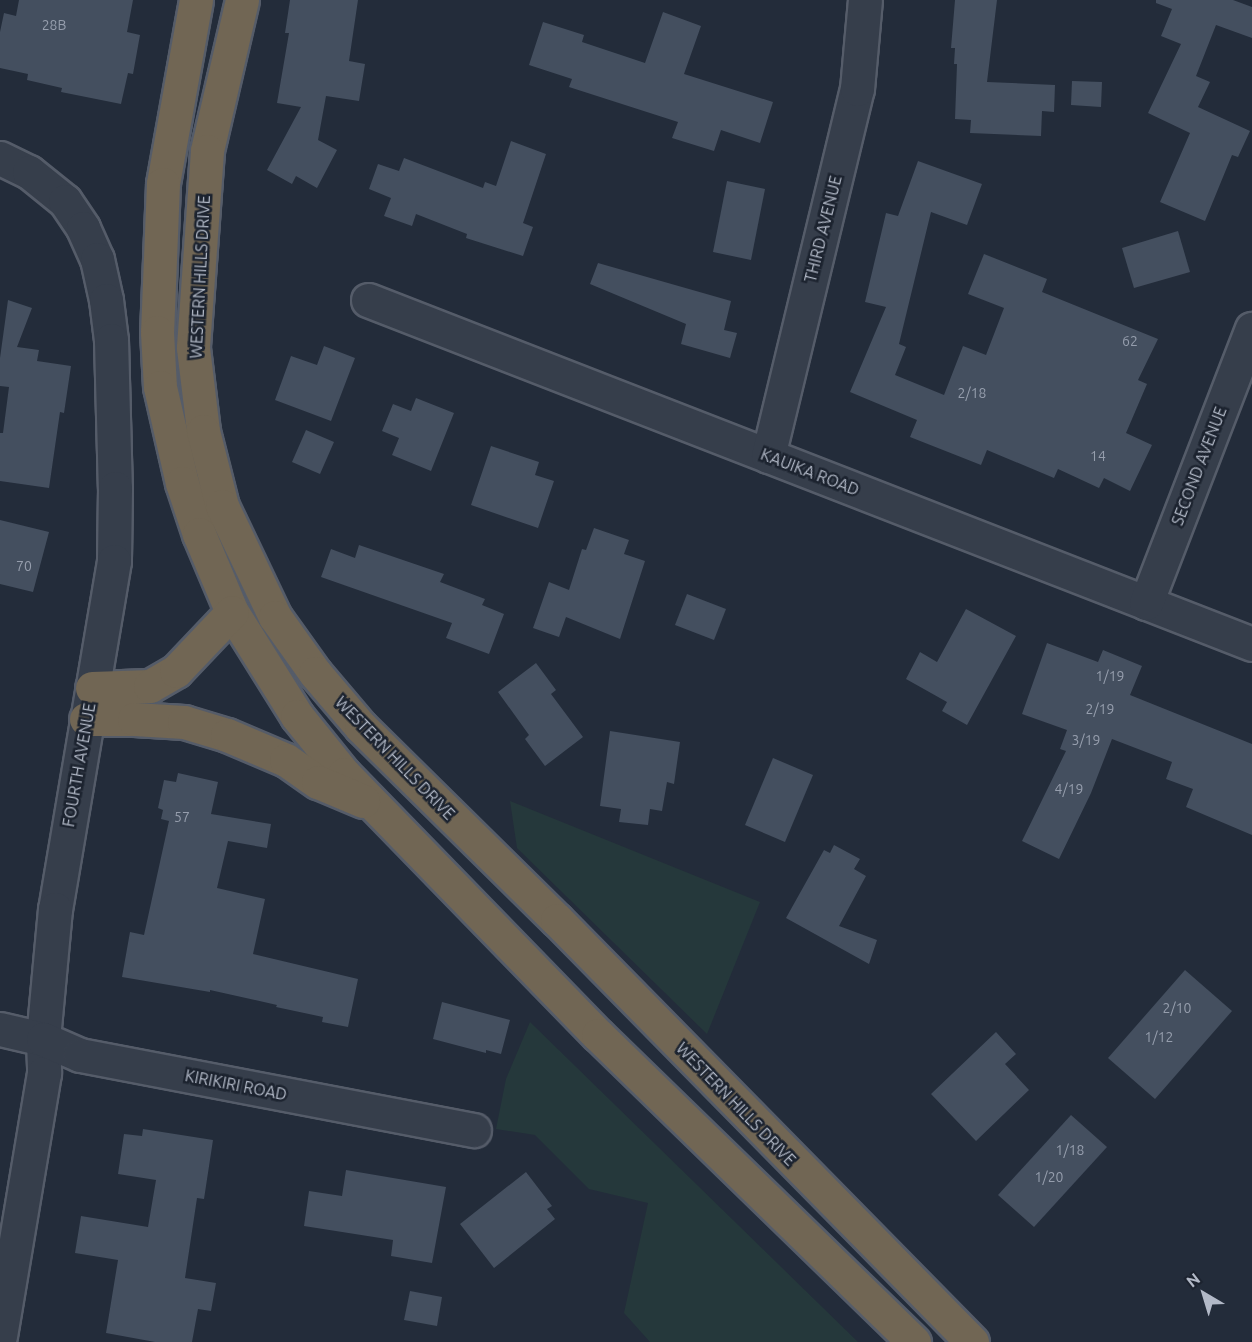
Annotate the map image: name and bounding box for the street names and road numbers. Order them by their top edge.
street label: THIRD AVENUE [800,174,846,284]
street label: WESTERN HILLS DRIVE [186,195,214,359]
street label: SECOND AVENUE [1168,404,1230,528]
street label: KAUIKA ROAD [758,444,862,500]
street label: WESTERN HILLS DRIVE [331,693,459,823]
street label: FOURTH AVENUE [59,702,99,828]
street label: WESTERN HILLS DRIVE [672,1039,800,1169]
street label: KIRIKIRI ROAD [183,1066,289,1104]

